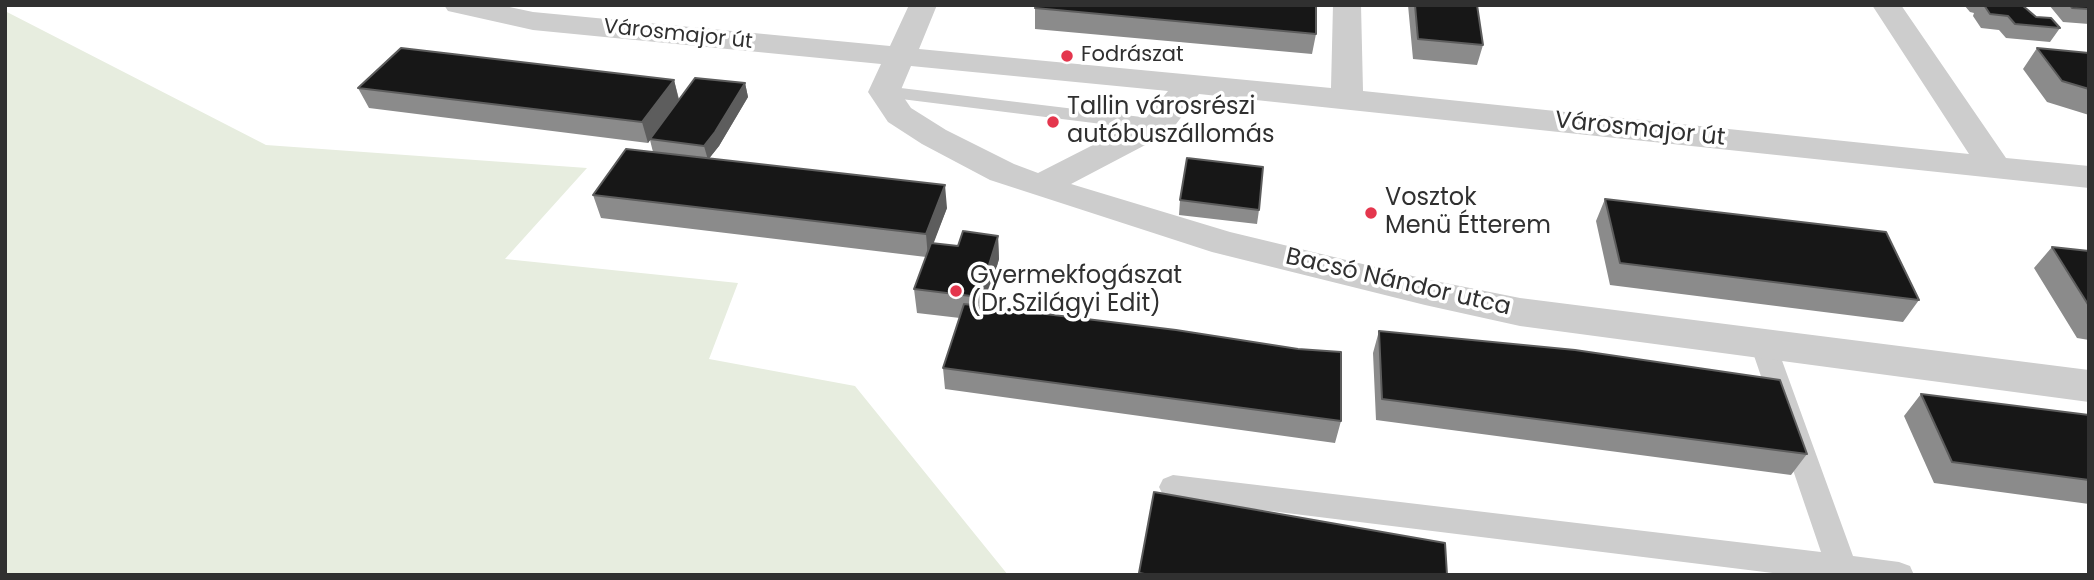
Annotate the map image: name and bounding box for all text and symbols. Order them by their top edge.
street label: Városmajor út [602,15,754,55]
place label: Fodrászat [1081,43,1184,69]
marker: Fodrászat [1059,48,1075,64]
place label: Tallin városrészi autóbuszállomás [1067,94,1275,150]
street label: Városmajor út [1553,107,1727,153]
marker: Tallin városrészi autóbuszállomás [1045,114,1061,130]
place label: Vosztok Menü Étterem [1385,185,1551,241]
marker: Vosztok Menü Étterem [1363,205,1379,221]
street label: Bacsó Nándor utca [1283,243,1513,323]
place label: Gyermekfogászat (Dr.Szilágyi Edit) [970,263,1182,319]
marker: Gyermekfogászat (Dr.Szilágyi Edit) [948,283,964,299]

